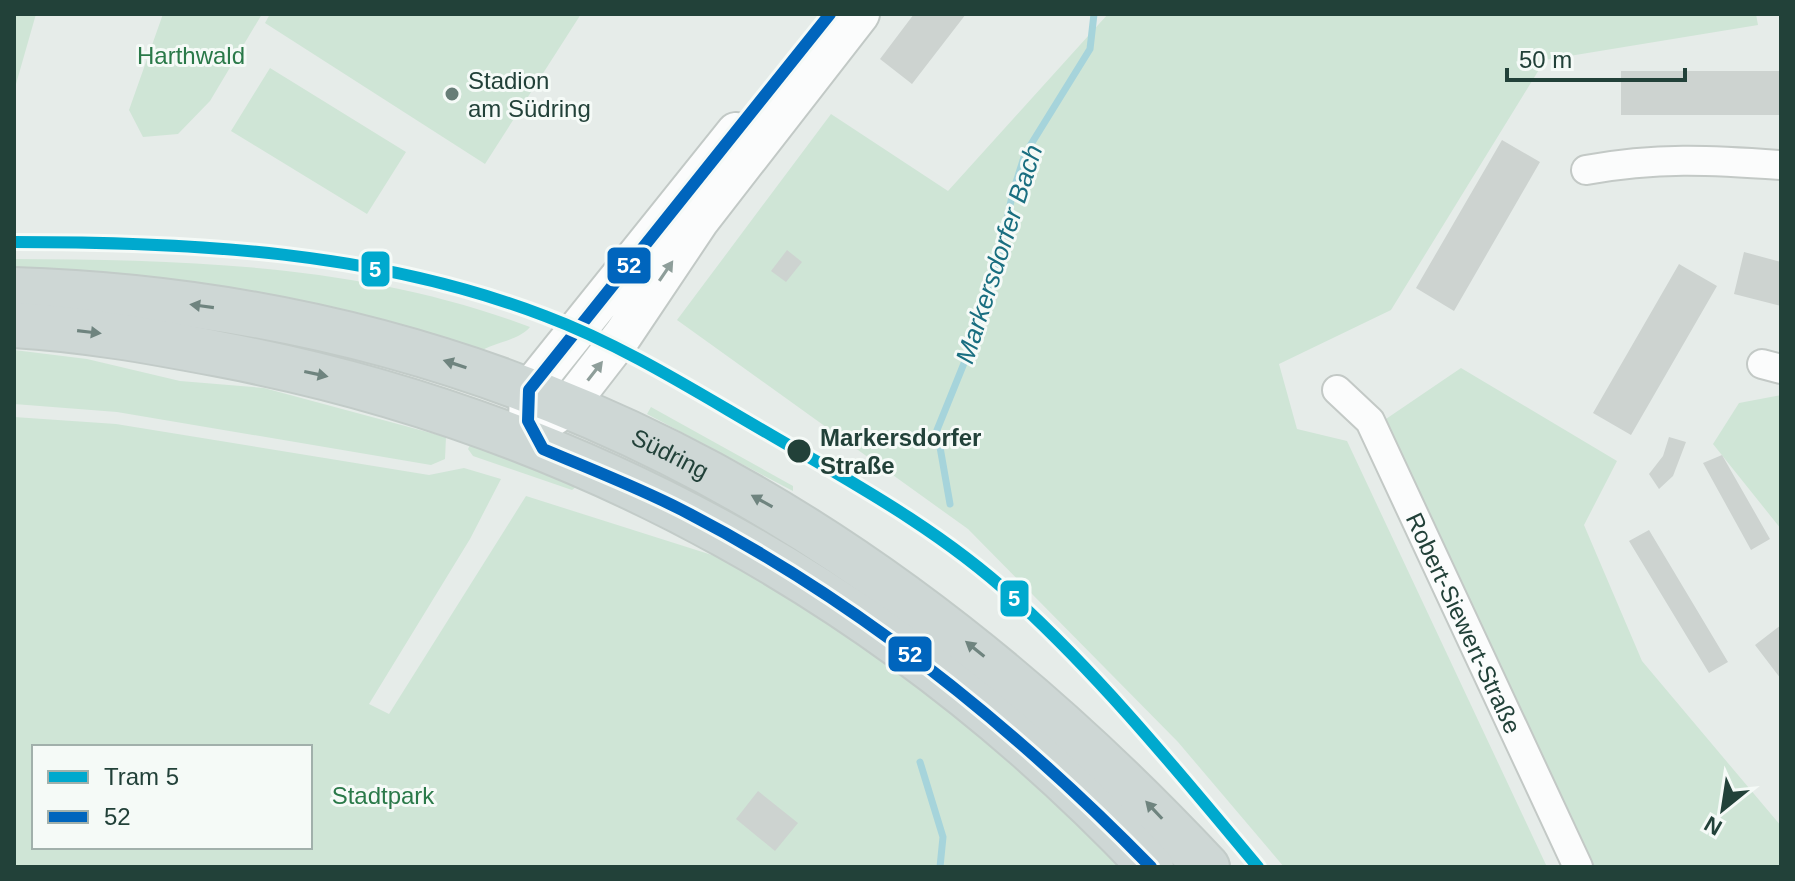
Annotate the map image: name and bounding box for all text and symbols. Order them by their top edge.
scale bar [1507,32,1685,82]
park label: Harthwald [137,42,245,69]
text: 50 m [1519,46,1572,73]
place label: Stadion am Südring [468,67,591,122]
marker: Stadion am Südring [443,85,461,103]
water label: Markersdorfer Bach [949,141,1049,367]
line badge: 52 [606,246,652,285]
line badge: 5 [360,250,391,288]
text: 52 [617,253,641,278]
text: 5 [369,257,381,282]
one-way arrow [659,260,674,281]
one-way arrow [189,299,214,312]
one-way arrow [76,326,101,339]
one-way arrow [443,358,467,370]
one-way arrow [587,361,603,381]
one-way arrow [304,368,329,381]
street label: Südring [628,423,714,484]
place label: Markersdorfer Straße [820,424,981,479]
marker: Markersdorfer Straße [785,437,813,465]
one-way arrow [751,494,773,508]
street label: Robert-Siewert-Straße [1401,508,1527,737]
line badge: 5 [999,579,1030,618]
text: 5 [1008,586,1020,611]
line badge: 52 [887,635,933,673]
one-way arrow [966,641,986,658]
text: 52 [898,642,922,667]
legend [32,745,312,849]
text: Tram 5 [104,763,179,790]
north arrow [1683,769,1763,849]
park label: Stadtpark [332,782,435,809]
one-way arrow [1145,801,1163,820]
text: 52 [104,803,131,830]
text: N [1700,811,1726,841]

